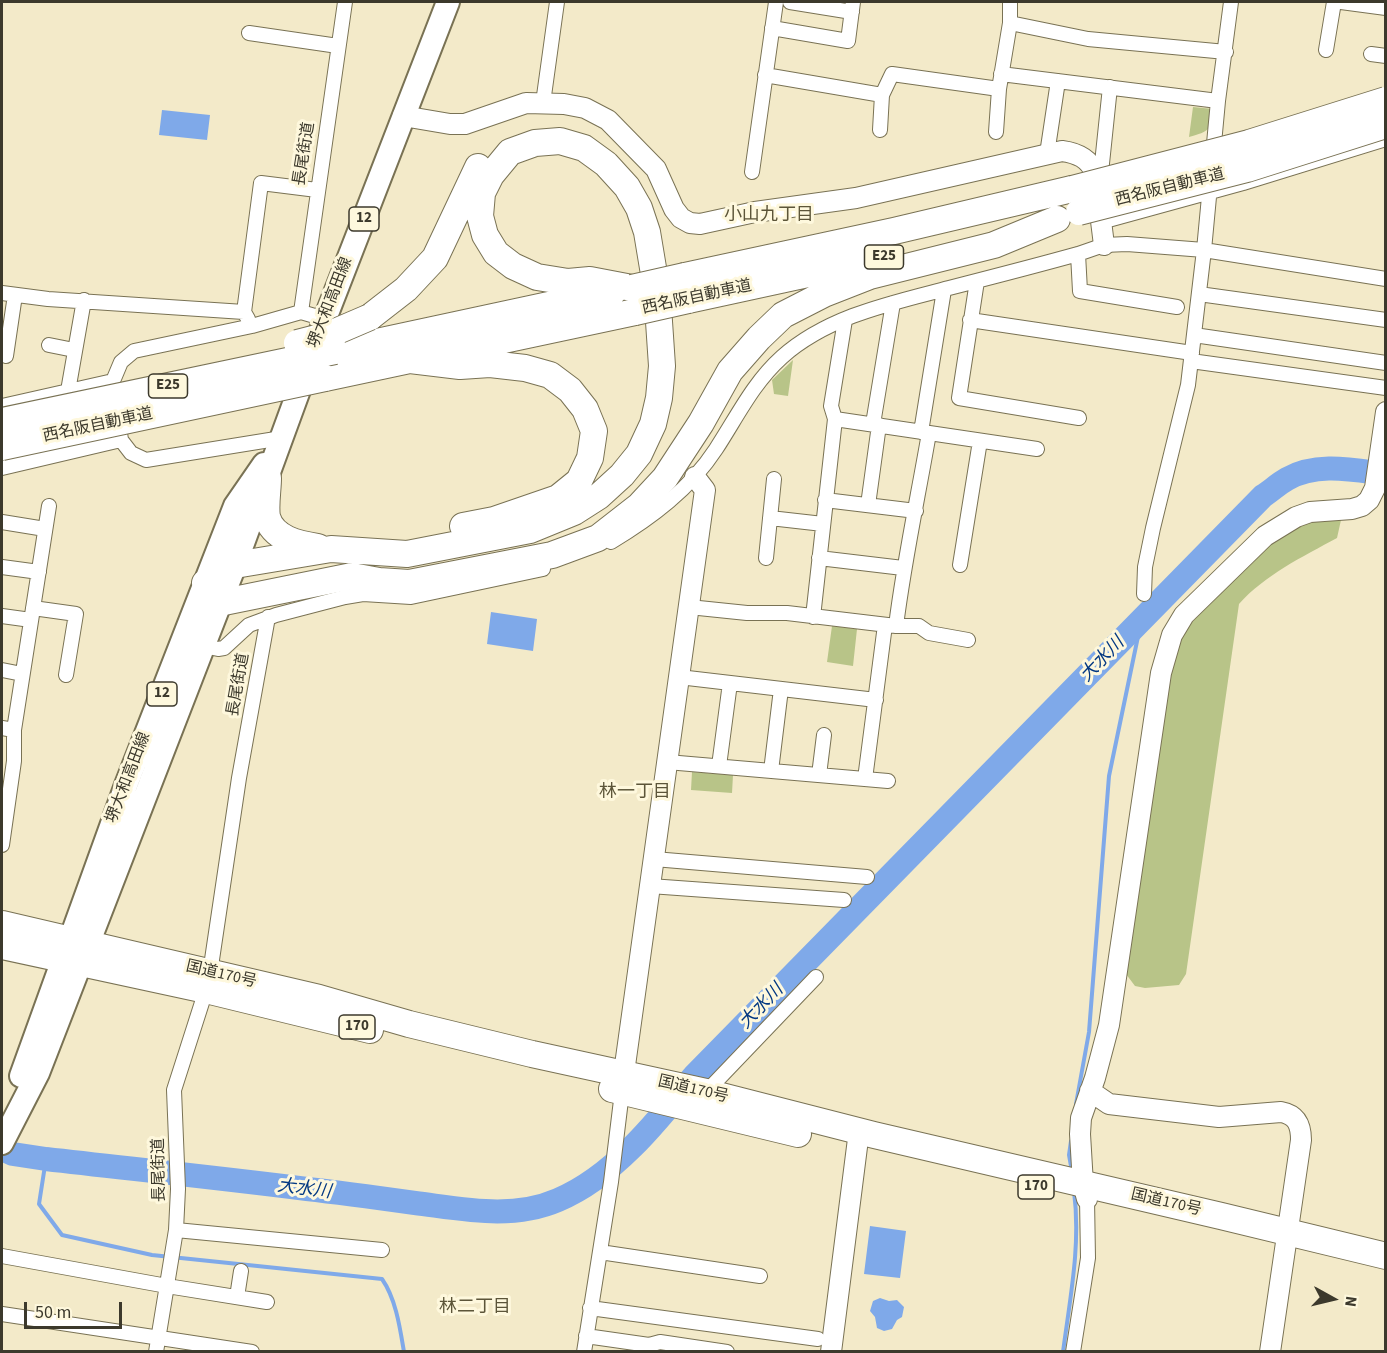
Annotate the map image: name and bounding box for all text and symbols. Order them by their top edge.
street label: 長尾街道 [291,121,319,187]
street label: 西名阪自動車道 [1113,165,1227,211]
district label: 小山九丁目 [724,205,814,227]
road number: 12 [349,207,379,231]
road number: E25 [864,245,904,269]
street label: 堺大和高田線 [305,255,357,351]
street label: 西名阪自動車道 [640,277,754,319]
road number: E25 [148,374,188,398]
street label: 西名阪自動車道 [41,405,155,447]
water label: 大水川 [1076,633,1130,687]
street label: 長尾街道 [224,652,254,718]
road number: 12 [147,682,177,706]
street label: 堺大和高田線 [103,730,155,826]
district label: 林一丁目 [599,782,671,804]
street label: 国道170号 [184,958,258,992]
water label: 大水川 [735,980,789,1034]
road number: 170 [339,1015,375,1039]
street label: 国道170号 [656,1073,730,1107]
street label: 長尾街道 [150,1138,170,1202]
road number: 170 [1018,1175,1054,1199]
water label: 大水川 [276,1176,332,1204]
street label: 国道170号 [1129,1186,1203,1220]
north arrow [1303,1269,1363,1329]
scale bar [27,1290,124,1328]
text: N [1339,1295,1362,1308]
district label: 林二丁目 [439,1297,511,1319]
text: 50 m [35,1300,71,1325]

